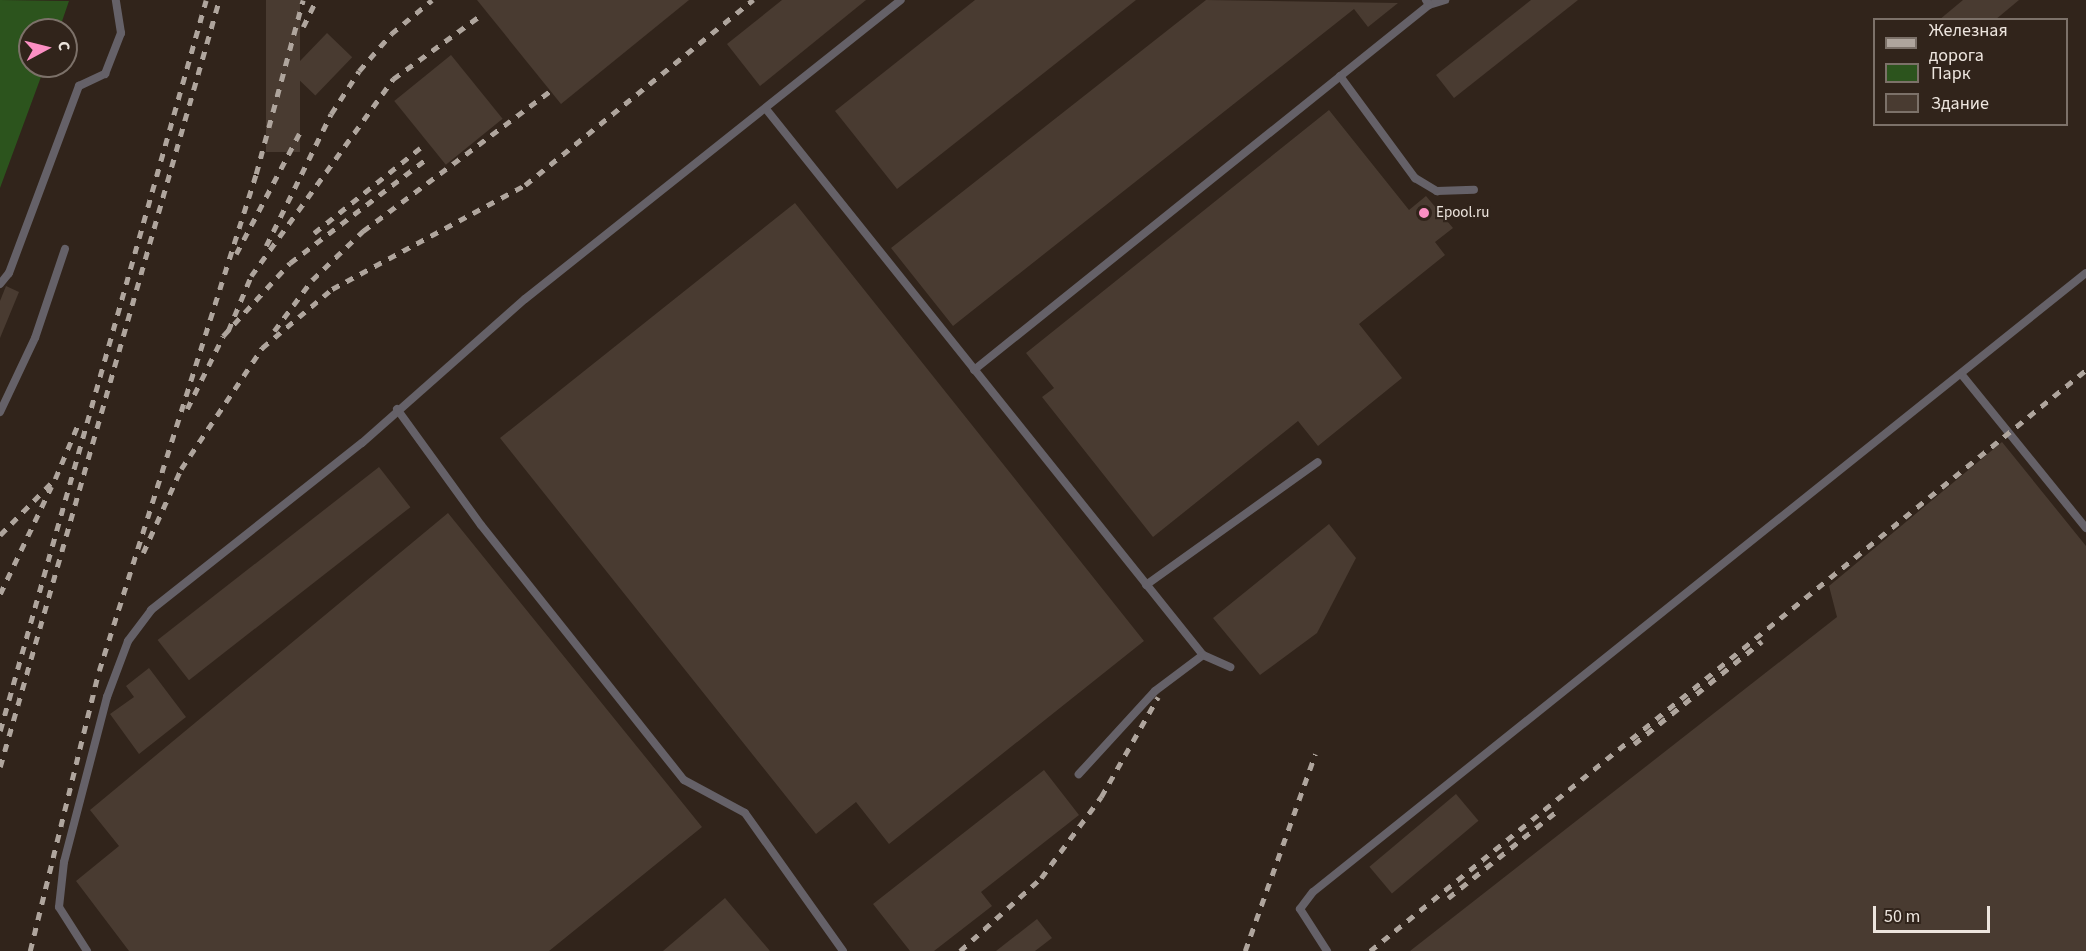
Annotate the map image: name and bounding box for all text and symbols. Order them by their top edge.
north arrow [18,18,78,78]
legend [1873,18,2068,126]
text: Железная дорога [1929,18,2008,68]
text: С [52,40,75,52]
text: Парк [1931,61,1971,86]
text: Здание [1931,91,1989,116]
place label: Epool.ru [1436,204,1489,222]
marker: Epool.ru [1417,206,1431,220]
scale bar [1876,894,1993,932]
text: 50 m [1884,904,1920,929]

